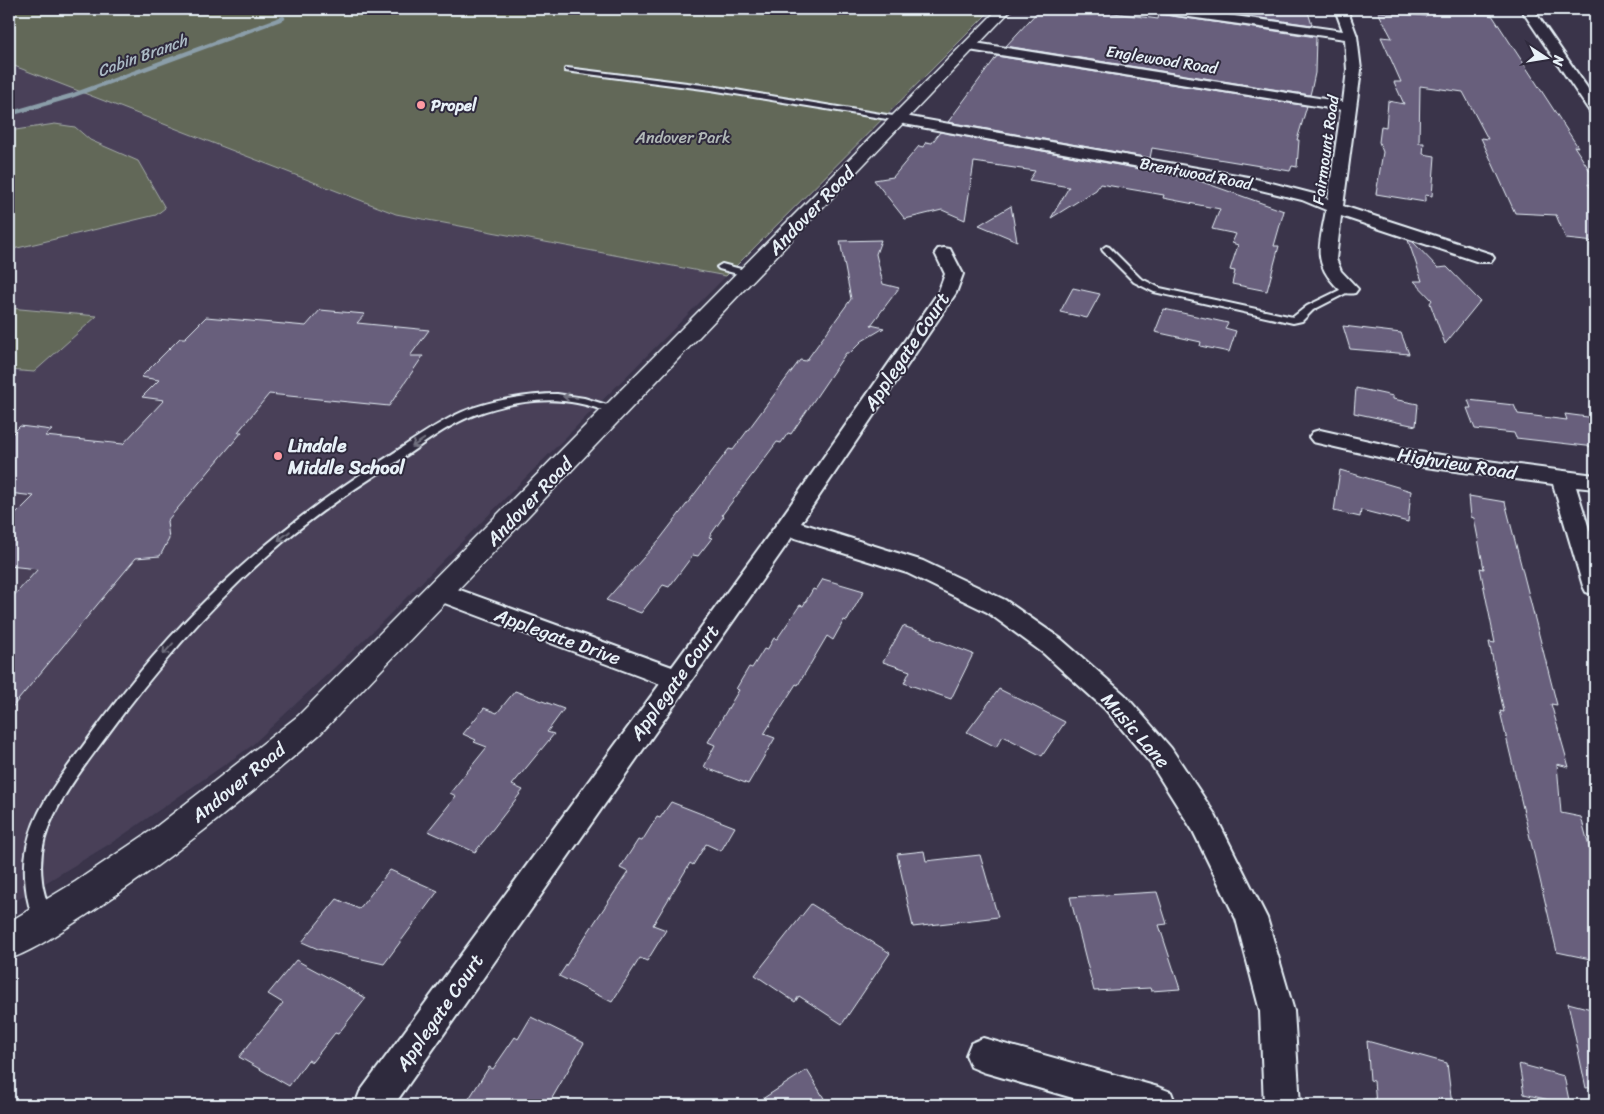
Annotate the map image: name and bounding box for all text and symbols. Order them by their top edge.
water label: Cabin Branch [93,25,193,85]
north arrow [1522,32,1572,82]
street label: Englewood Road [1104,36,1221,83]
text: N [1545,52,1572,68]
place label: Propel [431,91,478,120]
street label: Fairmount Road [1303,92,1348,207]
marker: Propel [415,99,427,111]
park label: Andover Park [635,123,730,152]
street label: Brentwood Road [1137,148,1256,199]
street label: Andover Road [759,157,864,264]
street label: Applegate Court [854,285,958,418]
one-way arrow [562,392,578,402]
place label: Lindale Middle School [287,429,405,484]
street label: Highview Road [1395,438,1520,489]
one-way arrow [411,439,425,449]
street label: Andover Road [477,448,582,555]
marker: Lindale Middle School [272,450,284,462]
one-way arrow [278,530,291,541]
street label: Applegate Drive [489,598,626,675]
street label: Applegate Court [620,617,728,748]
one-way arrow [162,643,174,656]
street label: Music Lane [1093,685,1179,776]
street label: Andover Road [183,733,294,832]
street label: Applegate Court [386,947,492,1079]

